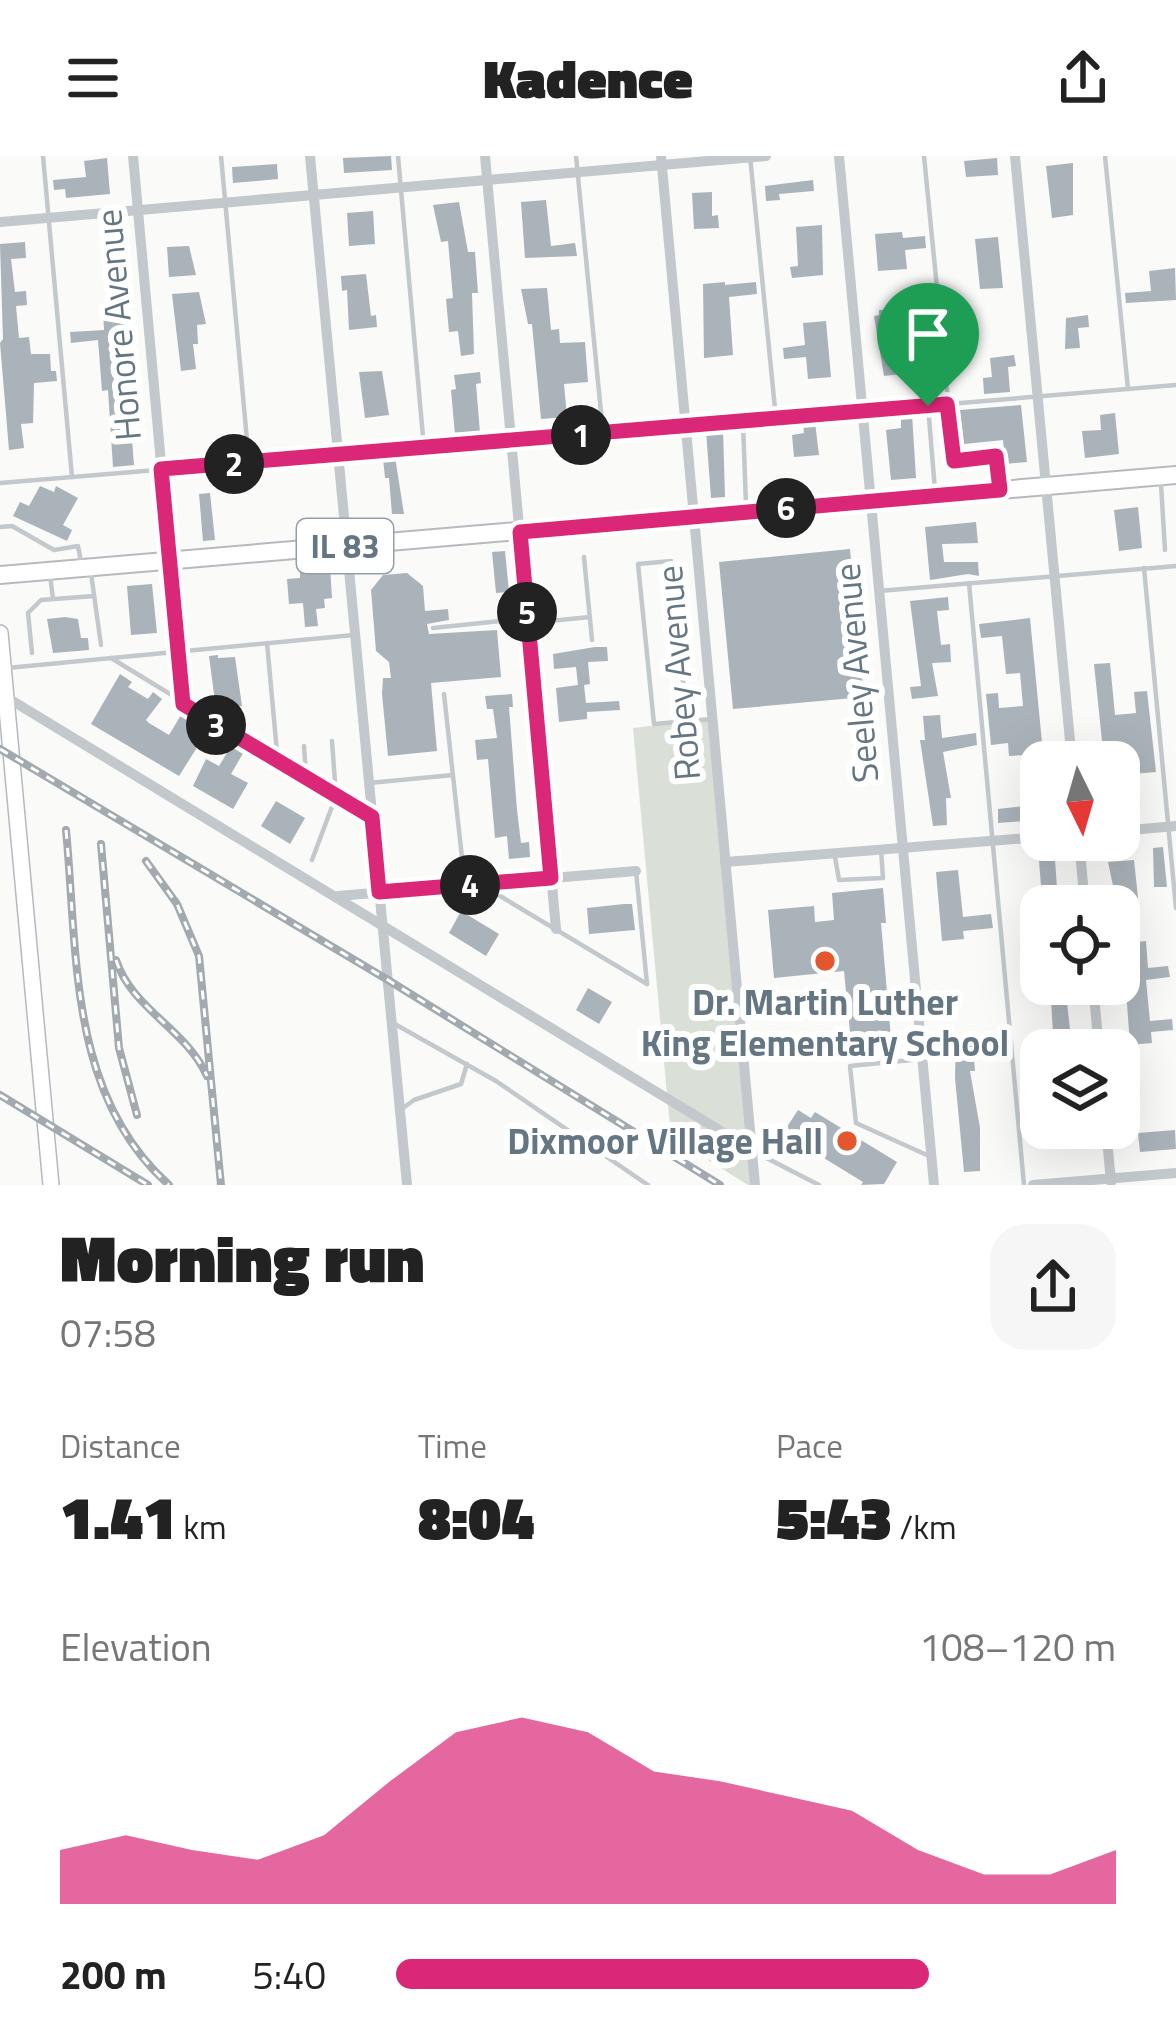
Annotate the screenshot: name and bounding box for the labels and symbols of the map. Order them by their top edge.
street label: Honore Avenue [80,207,155,443]
pin [877,283,979,406]
pin: 1 [551,405,611,465]
pin: 2 [204,434,264,494]
pin: 6 [756,478,816,538]
road number: IL 83 [297,519,393,573]
street label: Seeley Avenue [819,561,892,785]
street label: Robey Avenue [641,563,714,783]
pin: 5 [497,582,557,642]
pin: 3 [186,695,246,755]
north arrow [1020,741,1140,861]
pin: 4 [440,855,500,915]
marker: Dr. Martin Luther King Elementary School [812,948,838,974]
place label: Dr. Martin Luther King Elementary School [641,974,1009,1070]
place label: Dixmoor Village Hall [507,1113,823,1168]
marker: Dixmoor Village Hall [834,1128,860,1154]

